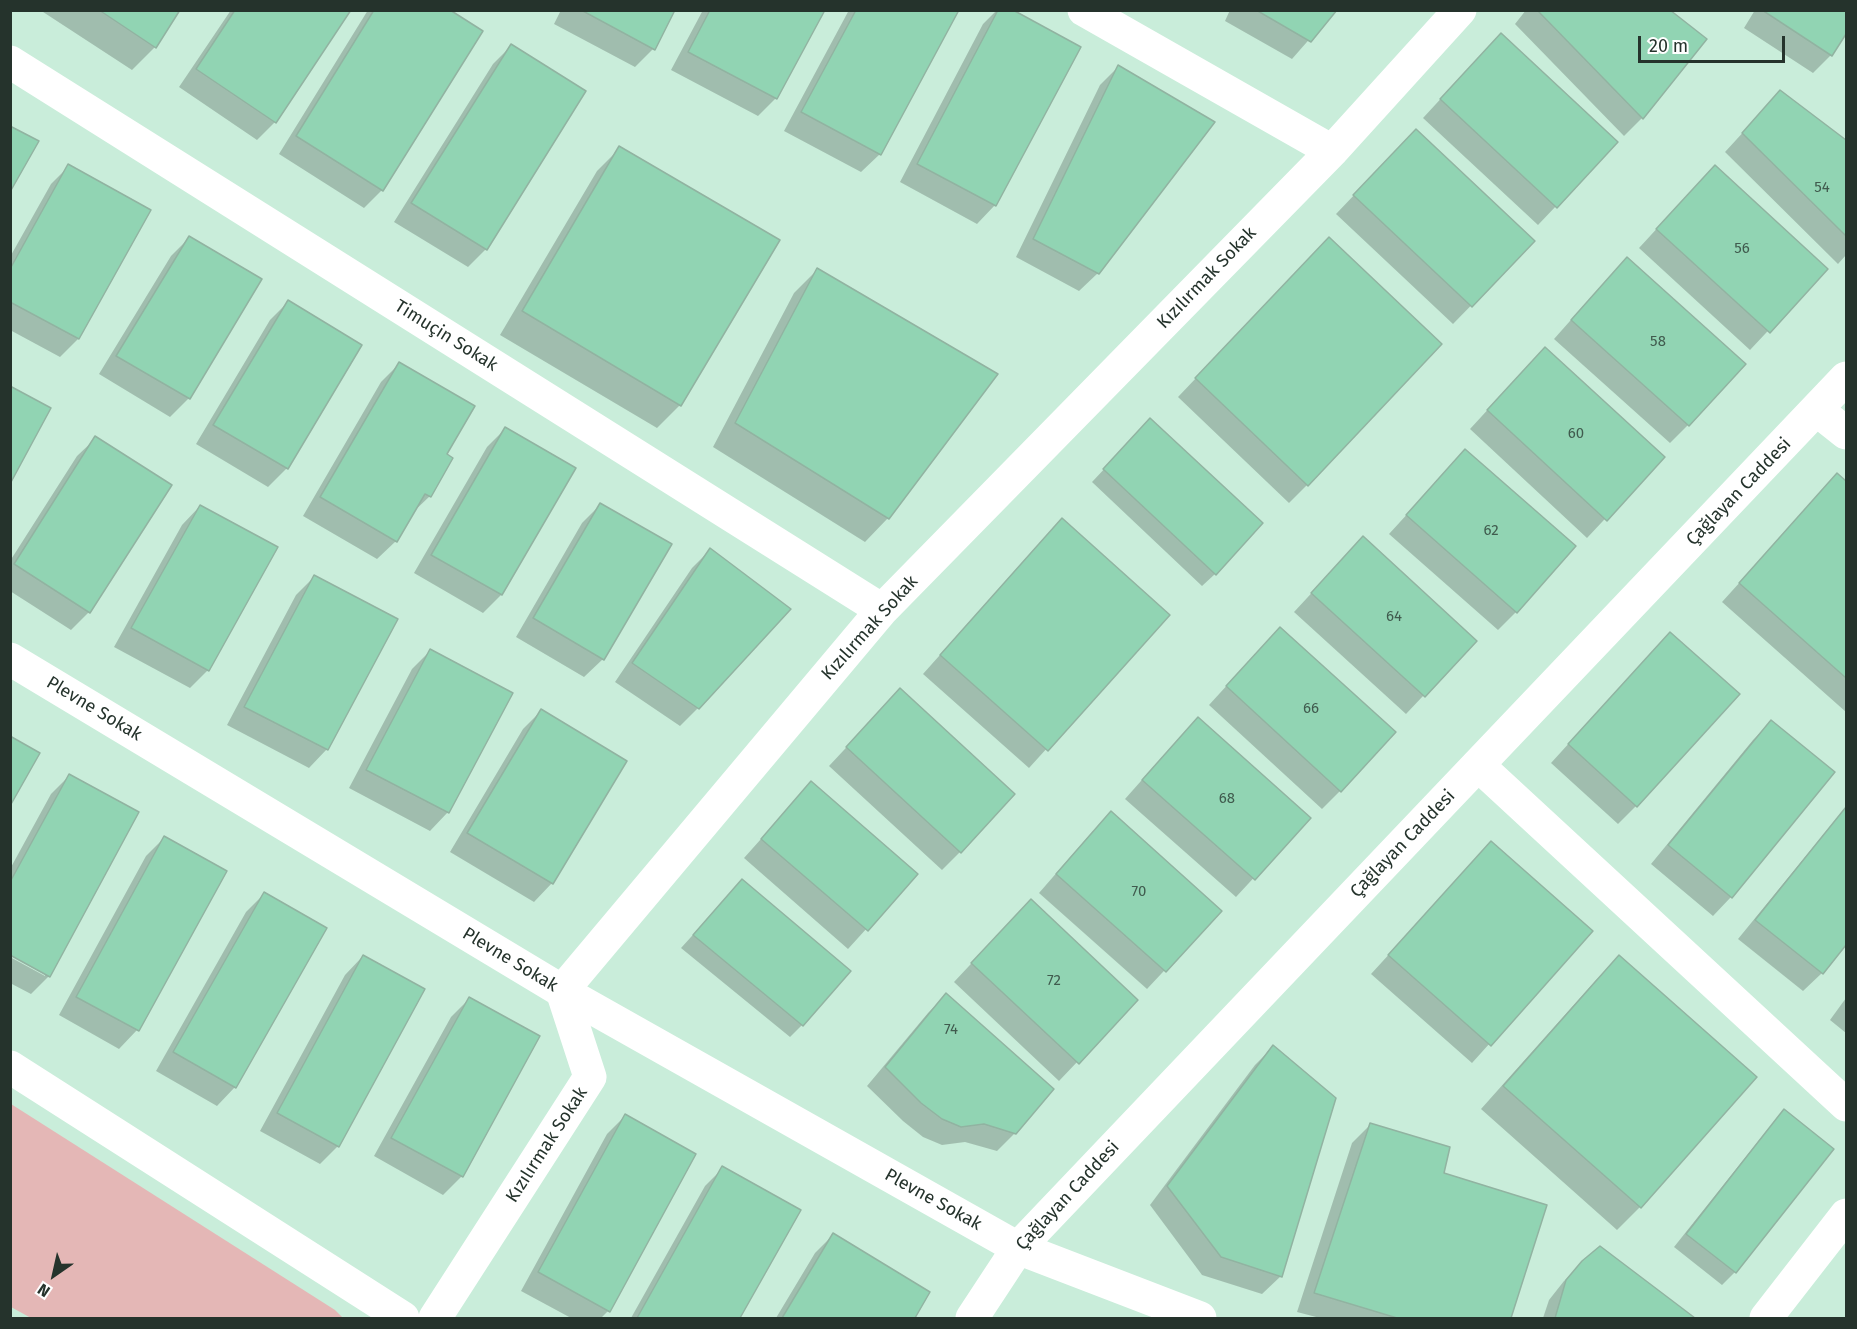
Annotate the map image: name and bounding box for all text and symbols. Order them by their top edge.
scale bar [1641,24,1788,62]
text: 20 m [1649,35,1688,57]
house number: 54 [1814,179,1830,197]
street label: Kızılırmak Sokak [1153,223,1261,333]
house number: 56 [1734,240,1750,258]
street label: Timuçin Sokak [390,296,502,376]
house number: 58 [1650,333,1666,351]
house number: 60 [1568,425,1584,443]
street label: Çağlayan Caddesi [1682,434,1796,550]
house number: 62 [1483,522,1499,540]
street label: Kızılırmak Sokak [817,571,923,685]
house number: 64 [1386,608,1402,626]
street label: Plevne Sokak [42,672,146,746]
house number: 66 [1303,700,1319,718]
street label: Çağlayan Caddesi [1346,786,1460,902]
house number: 68 [1219,790,1235,808]
house number: 70 [1132,883,1146,901]
street label: Plevne Sokak [458,923,562,997]
house number: 72 [1047,972,1061,990]
house number: 74 [944,1021,958,1039]
street label: Kızılırmak Sokak [502,1083,592,1207]
street label: Çağlayan Caddesi [1012,1137,1124,1255]
street label: Plevne Sokak [881,1165,985,1235]
north arrow [24,1245,84,1305]
text: N [34,1279,53,1301]

